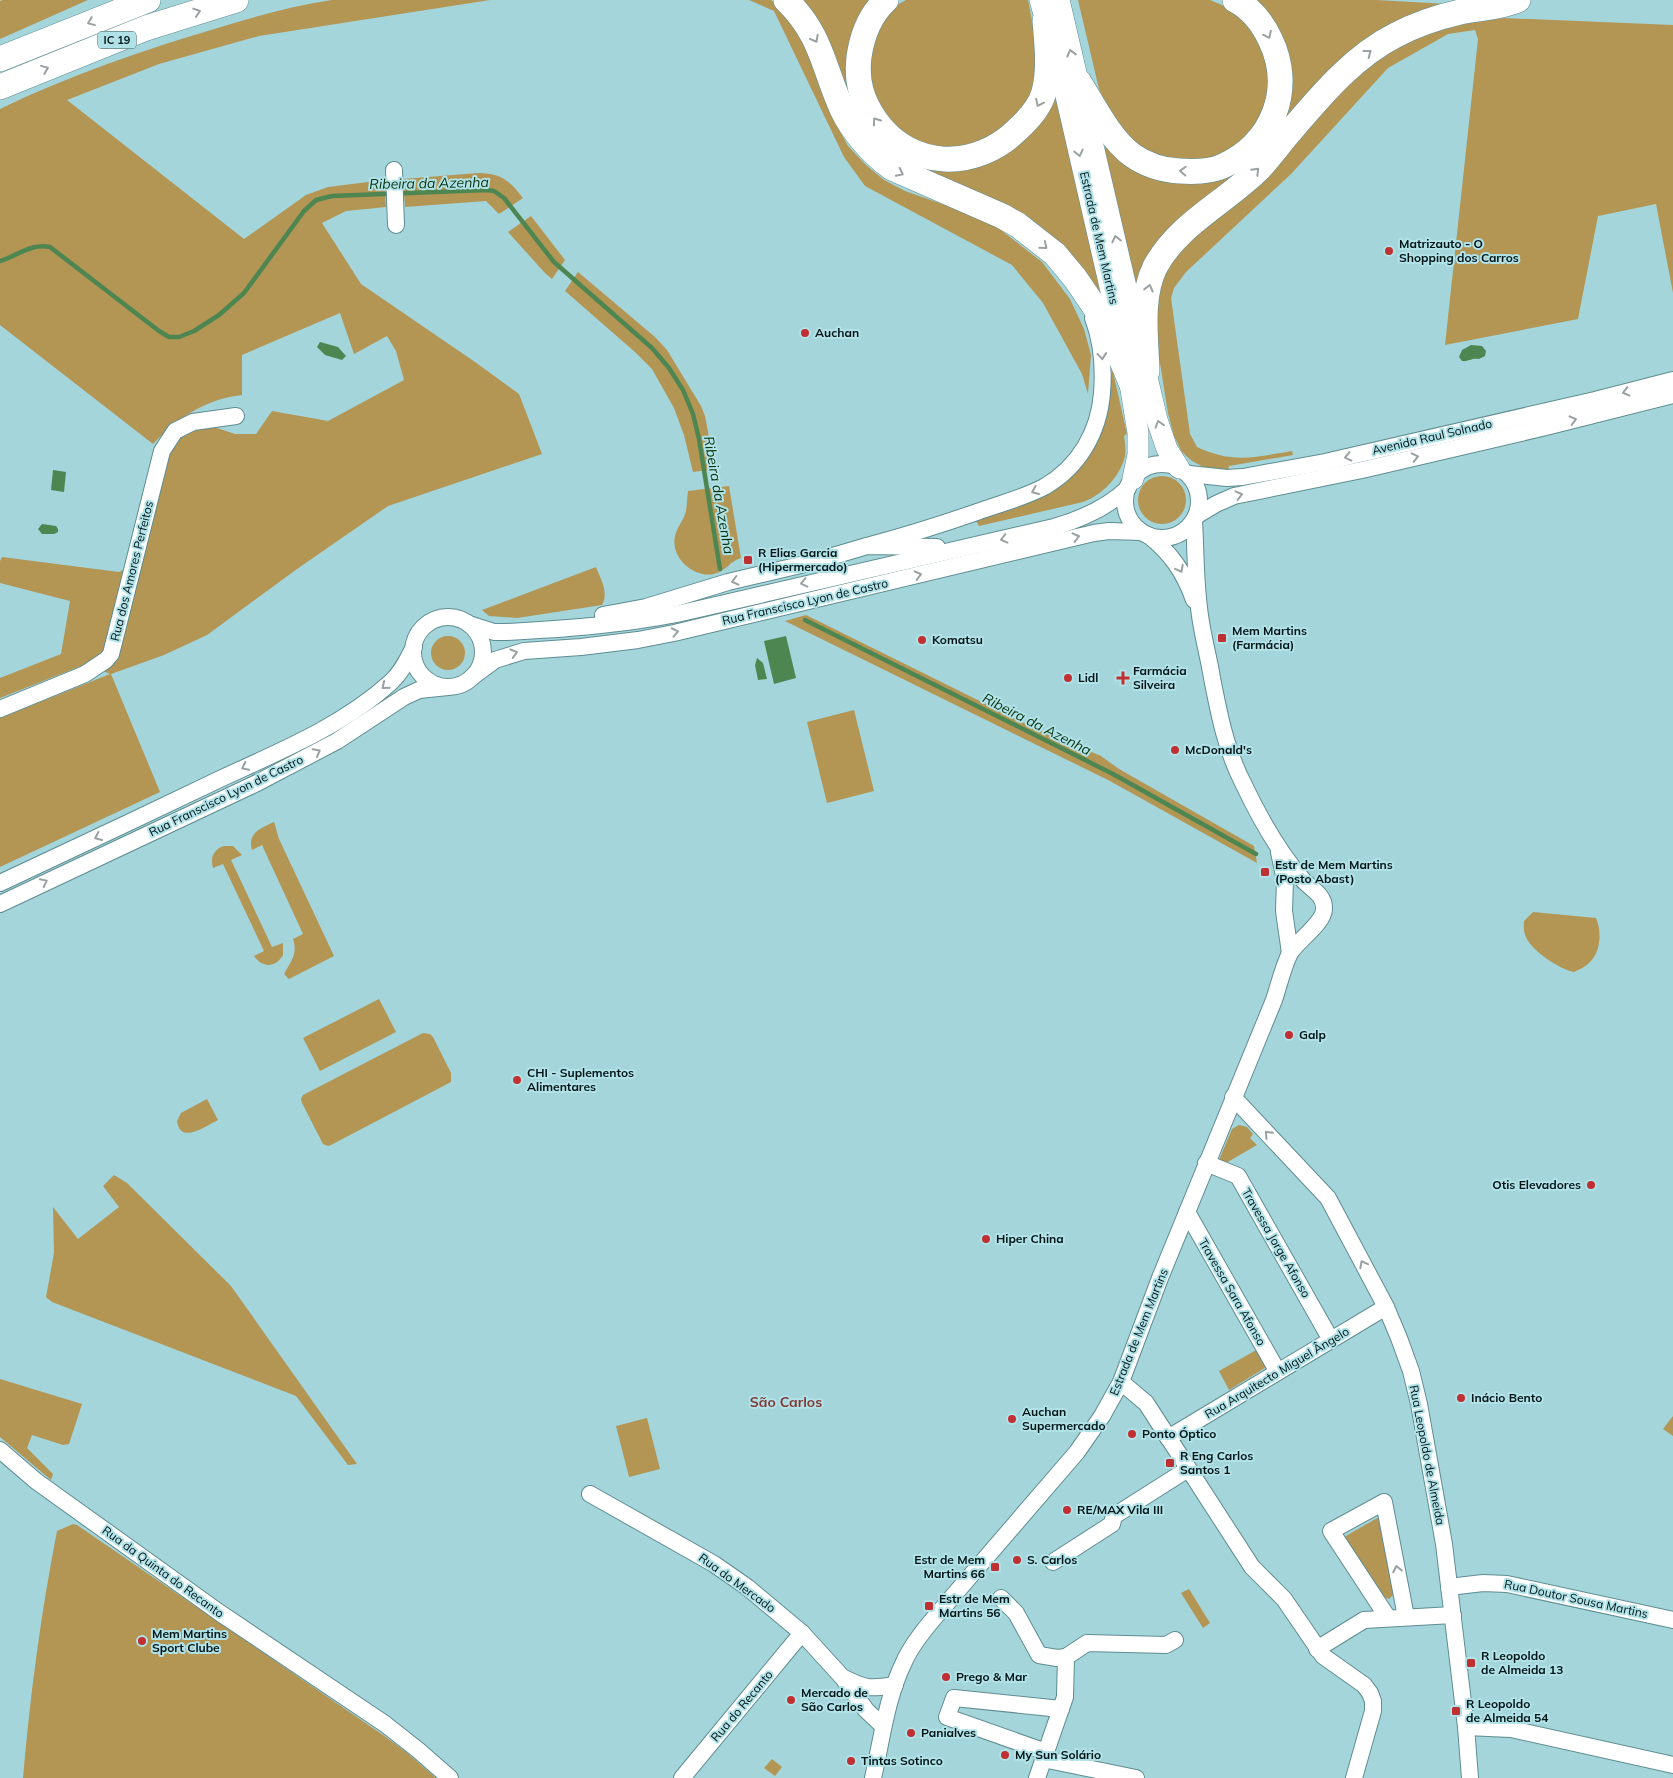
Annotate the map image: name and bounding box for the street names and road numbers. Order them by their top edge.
road number: IC 19 [98,32,136,48]
street label: Estrada de Mem Martins [1077,170,1122,306]
street label: Avenida Raul Solnado [1370,415,1493,458]
street label: Rua dos Amores Perfeitos [107,499,156,642]
street label: Rua Franscisco Lyon de Castro [720,575,889,628]
street label: Rua Franscisco Lyon de Castro [146,752,306,840]
street label: Travessa Jorge Afonso [1239,1185,1314,1300]
street label: Travessa Sara Afonso [1196,1235,1269,1348]
street label: Estrada de Mem Martins [1106,1266,1171,1398]
street label: Rua Arquitecto Miguel Ângelo [1202,1323,1352,1422]
street label: Rua Leopoldo de Almeida [1407,1384,1448,1526]
street label: Rua da Quinta do Recanto [100,1522,227,1621]
street label: Rua do Mercado [696,1550,779,1615]
street label: Rua Doutor Sousa Martins [1503,1576,1649,1621]
street label: Rua do Recanto [707,1667,776,1744]

